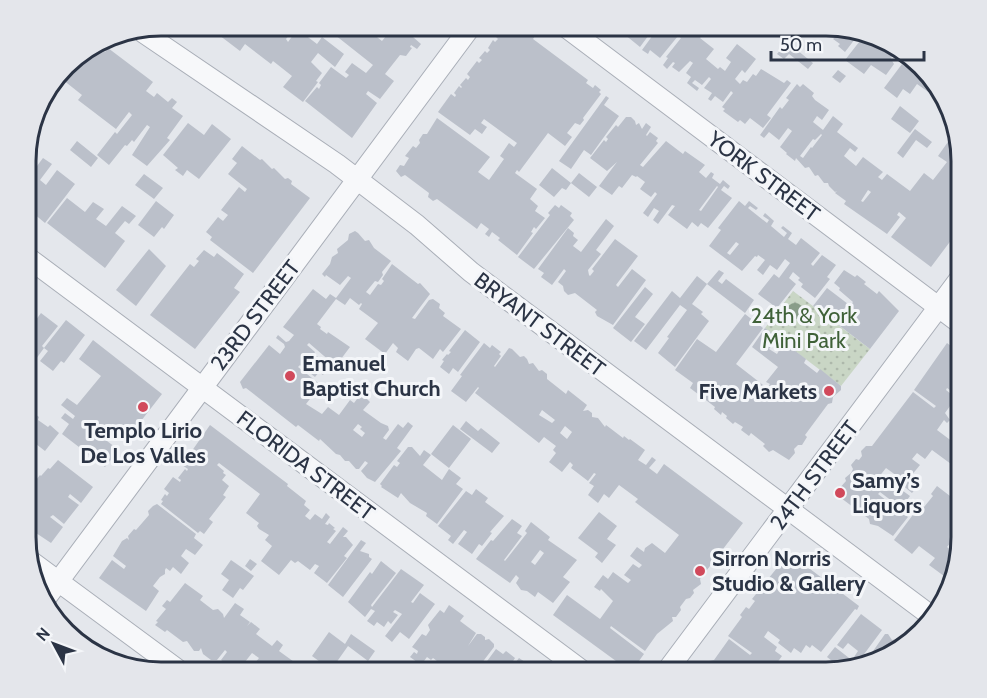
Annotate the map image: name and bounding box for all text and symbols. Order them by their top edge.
scale bar [771,24,924,62]
text: 50 m [780,34,822,56]
street label: YORK STREET [701,125,825,228]
street label: 23RD STREET [205,254,306,376]
street label: BRYANT STREET [469,266,611,383]
park label: 24th & York Mini Park [751,302,857,354]
place label: Emanuel Baptist Church [302,350,441,402]
marker: Emanuel Baptist Church [283,369,297,383]
place label: Five Markets [699,378,817,405]
marker: Five Markets [822,384,836,398]
marker: Templo Lirio De Los Valles [136,400,150,414]
street label: FLORIDA STREET [231,405,380,526]
street label: 24TH STREET [764,415,864,535]
place label: Templo Lirio De Los Valles [80,417,206,469]
place label: Samy’s Liquors [852,467,922,519]
marker: Samy’s Liquors [833,486,847,500]
place label: Sirron Norris Studio & Gallery [712,545,866,597]
marker: Sirron Norris Studio & Gallery [693,564,707,578]
north arrow [24,614,84,674]
text: N [32,624,54,645]

